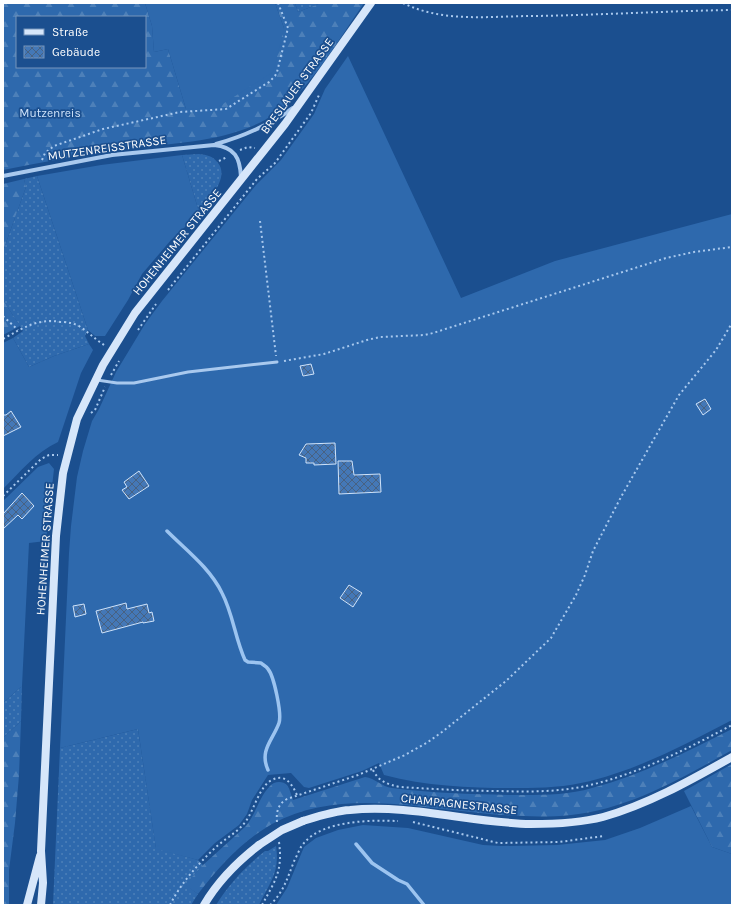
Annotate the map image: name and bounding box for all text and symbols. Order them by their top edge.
legend [16,16,146,68]
text: Straße [52,25,88,39]
street label: BRESLAUER STRASSE [258,35,336,137]
text: Gebäude [52,45,100,59]
park label: Mutzenreis [19,106,81,120]
street label: MUTZENREISSTRASSE [47,133,167,163]
street label: HOHENHEIMER STRASSE [130,186,224,298]
street label: HOHENHEIMER STRASSE [33,482,57,616]
street label: CHAMPAGNESTRASSE [400,791,518,817]

